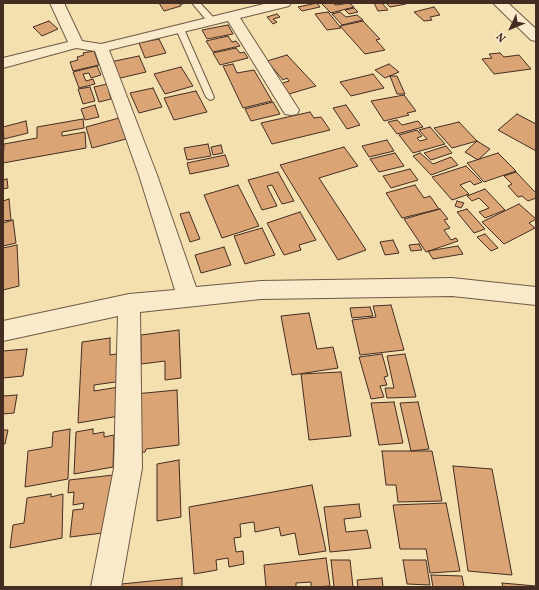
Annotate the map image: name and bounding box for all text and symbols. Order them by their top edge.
north arrow [491,8,531,48]
text: N [494,29,510,45]

